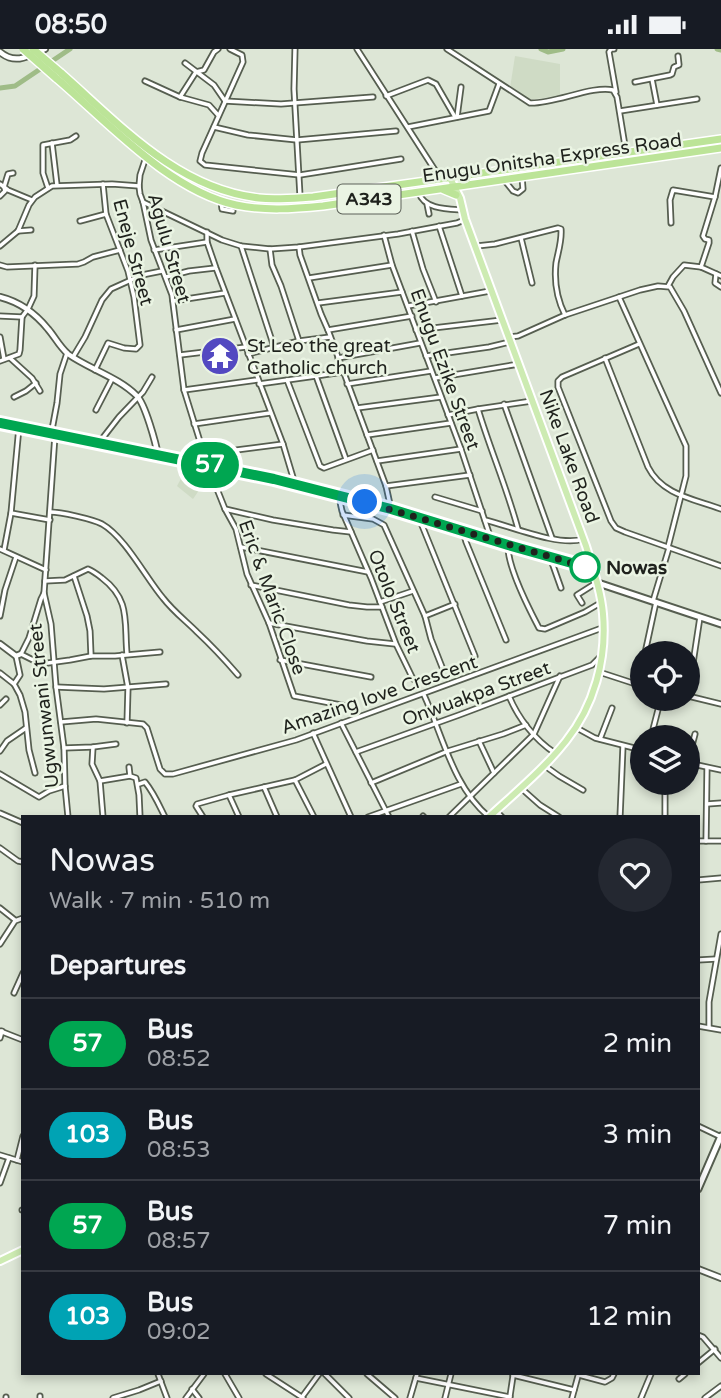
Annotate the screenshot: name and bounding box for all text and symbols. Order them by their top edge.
text: 08:50 [35,9,107,40]
street label: Enugu Onitsha Express Road [421,129,683,187]
road number: A343 [338,184,400,213]
street label: Agulu Street [143,191,195,306]
street label: Eneje Street [108,197,158,308]
street label: Enugu Ezike Street [406,286,484,453]
temple icon: St Leo the great Catholic church [199,335,241,377]
place label: St Leo the great Catholic church [247,335,391,379]
street label: Nike Lake Road [535,386,603,526]
line badge: 57 [178,442,242,488]
text: 57 [195,450,225,479]
your location [347,484,382,519]
street label: Eric & Maric Close [234,517,310,678]
street label: Otolo Street [363,546,425,656]
marker: Nowas [570,552,600,582]
place label: Nowas [606,557,667,579]
street label: Ugwunwani Street [24,623,64,789]
map controls [630,641,700,795]
button: locate [630,641,700,711]
street label: Amazing love Crescent [278,651,480,739]
street label: Onwuakpa Street [399,657,554,731]
button: layers [630,725,700,795]
button: heart [598,838,672,912]
text: Nowas [49,841,155,880]
text: Walk · 7 min · 510 m [49,887,270,915]
text: Departures [49,950,186,981]
text: Bus [147,1014,193,1045]
text: 2 min [603,1028,672,1059]
text: 57 [72,1029,103,1058]
text: 08:52 [147,1045,211,1073]
text: Bus [147,1105,193,1136]
text: 3 min [603,1119,672,1150]
text: 103 [65,1120,110,1149]
text: 08:53 [147,1136,211,1164]
text: Bus [147,1196,193,1227]
text: 7 min [603,1210,672,1241]
text: 57 [72,1211,103,1240]
text: 08:57 [147,1227,211,1255]
text: Bus [147,1287,193,1318]
text: 12 min [586,1301,672,1332]
text: 103 [65,1302,110,1331]
text: 09:02 [147,1318,211,1346]

